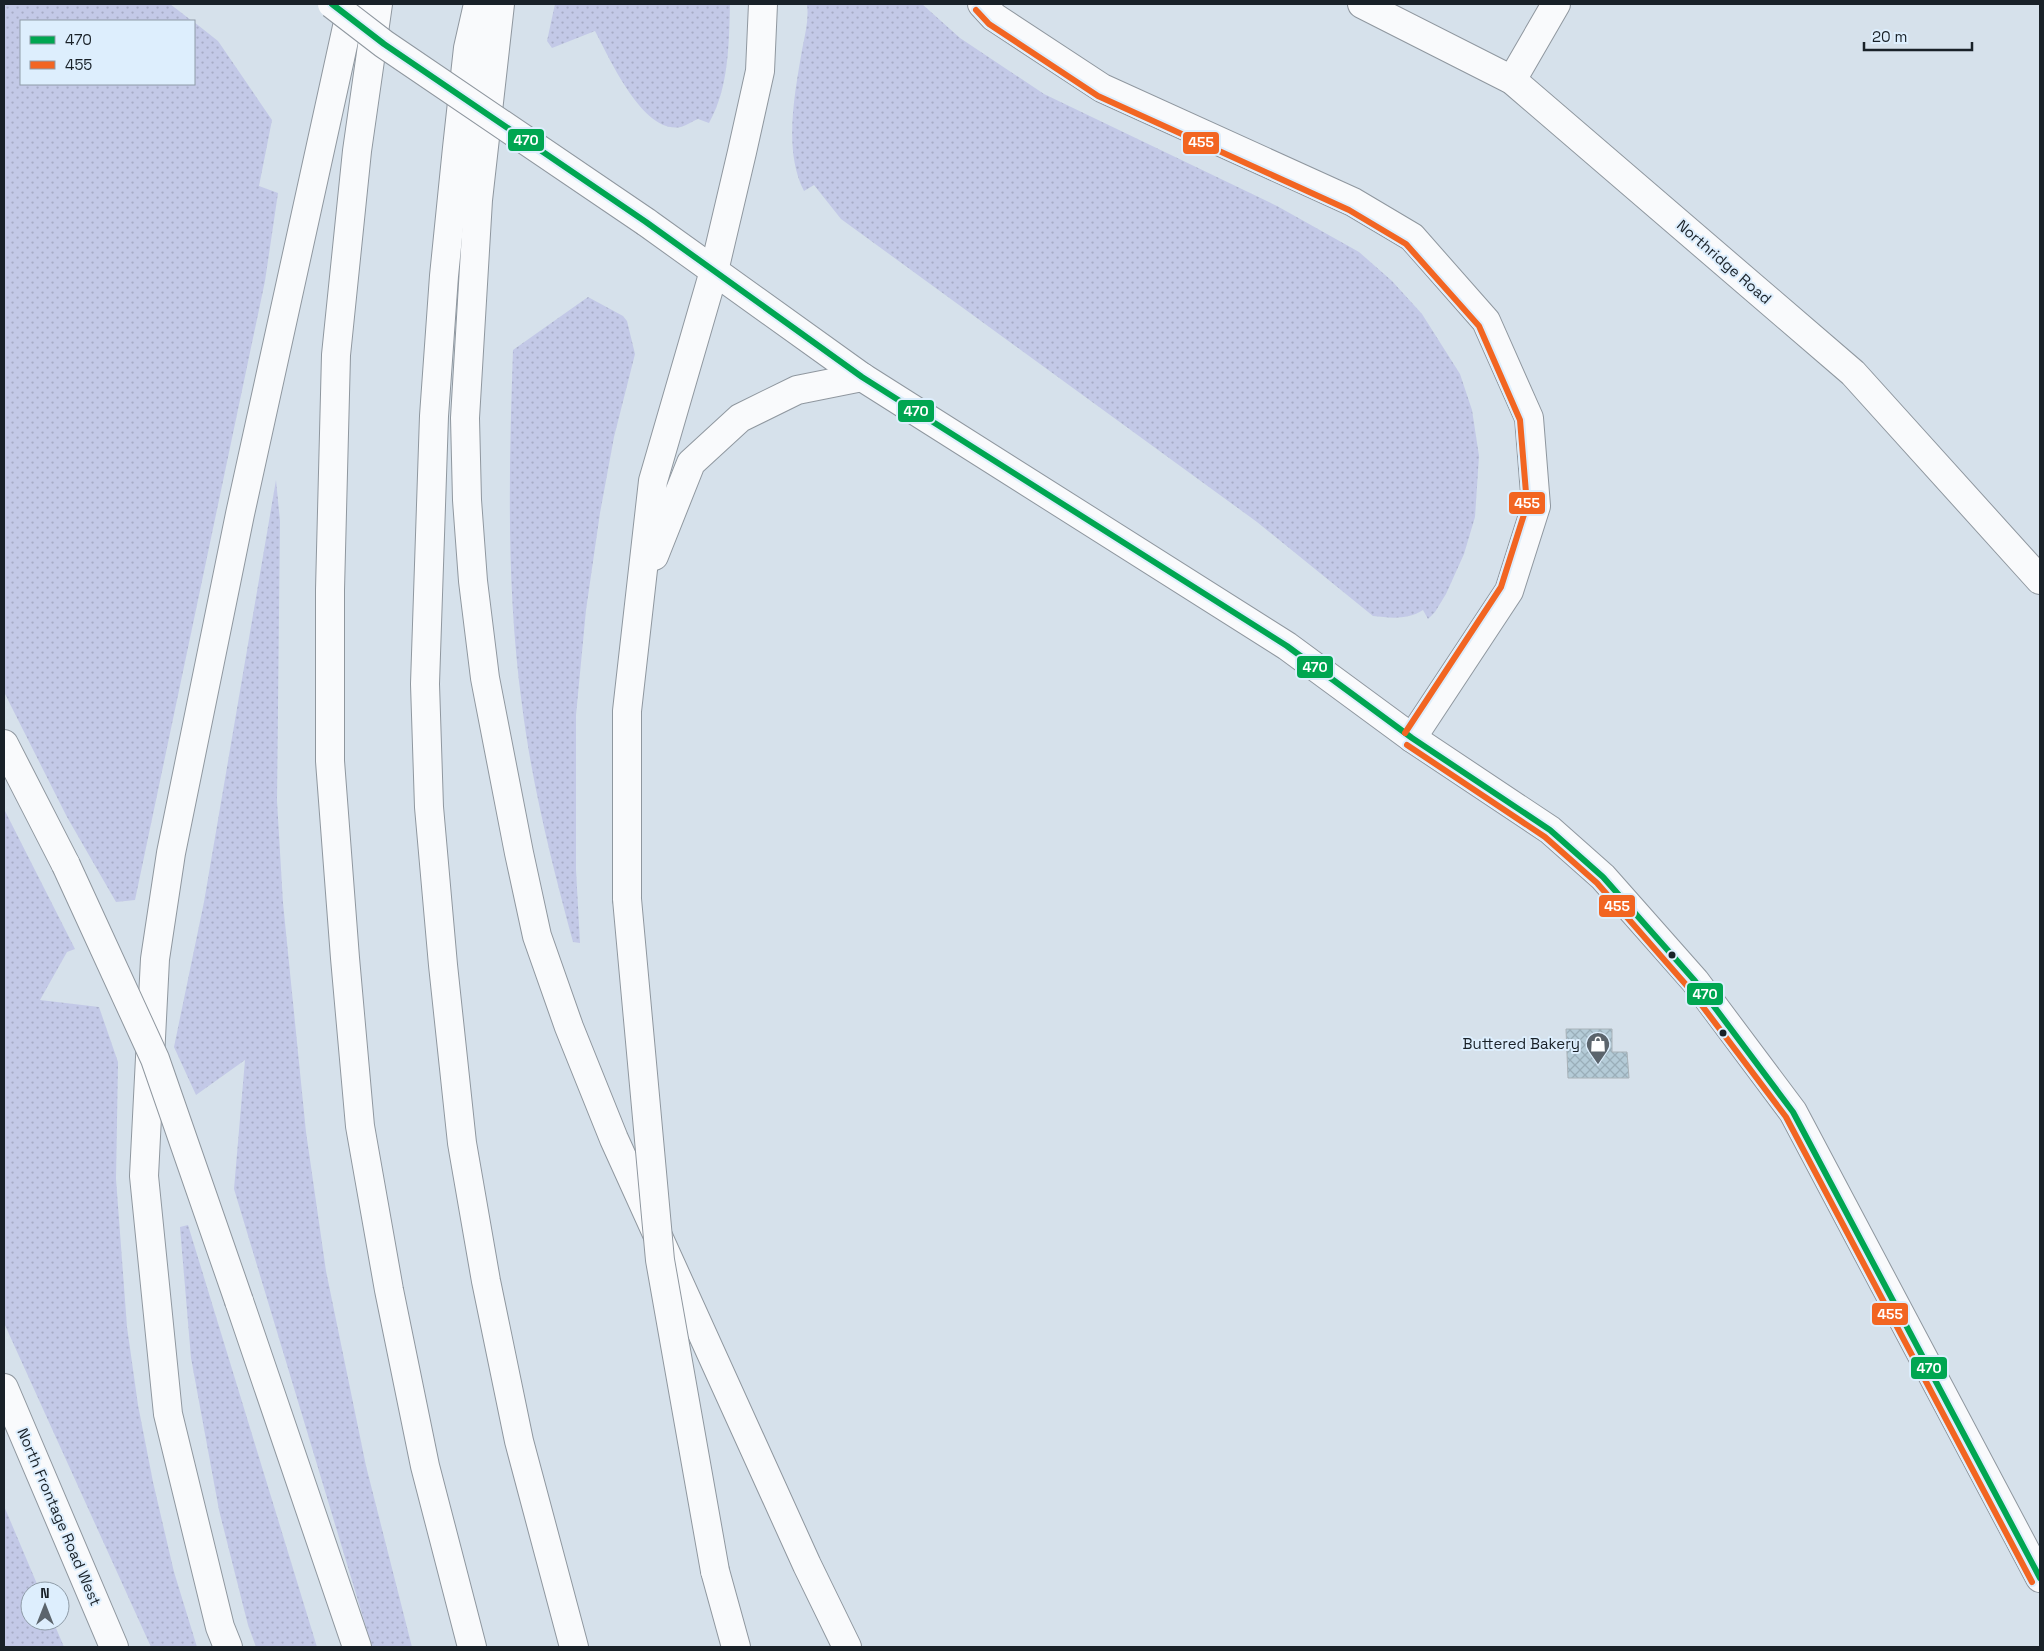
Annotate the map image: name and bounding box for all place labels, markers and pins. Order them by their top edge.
unlabelled marker [1667,950,1677,960]
unlabelled marker [1718,1028,1728,1038]
shop icon: Buttered Bakery [1585,1031,1611,1065]
place label: Buttered Bakery [1463,1034,1580,1053]

